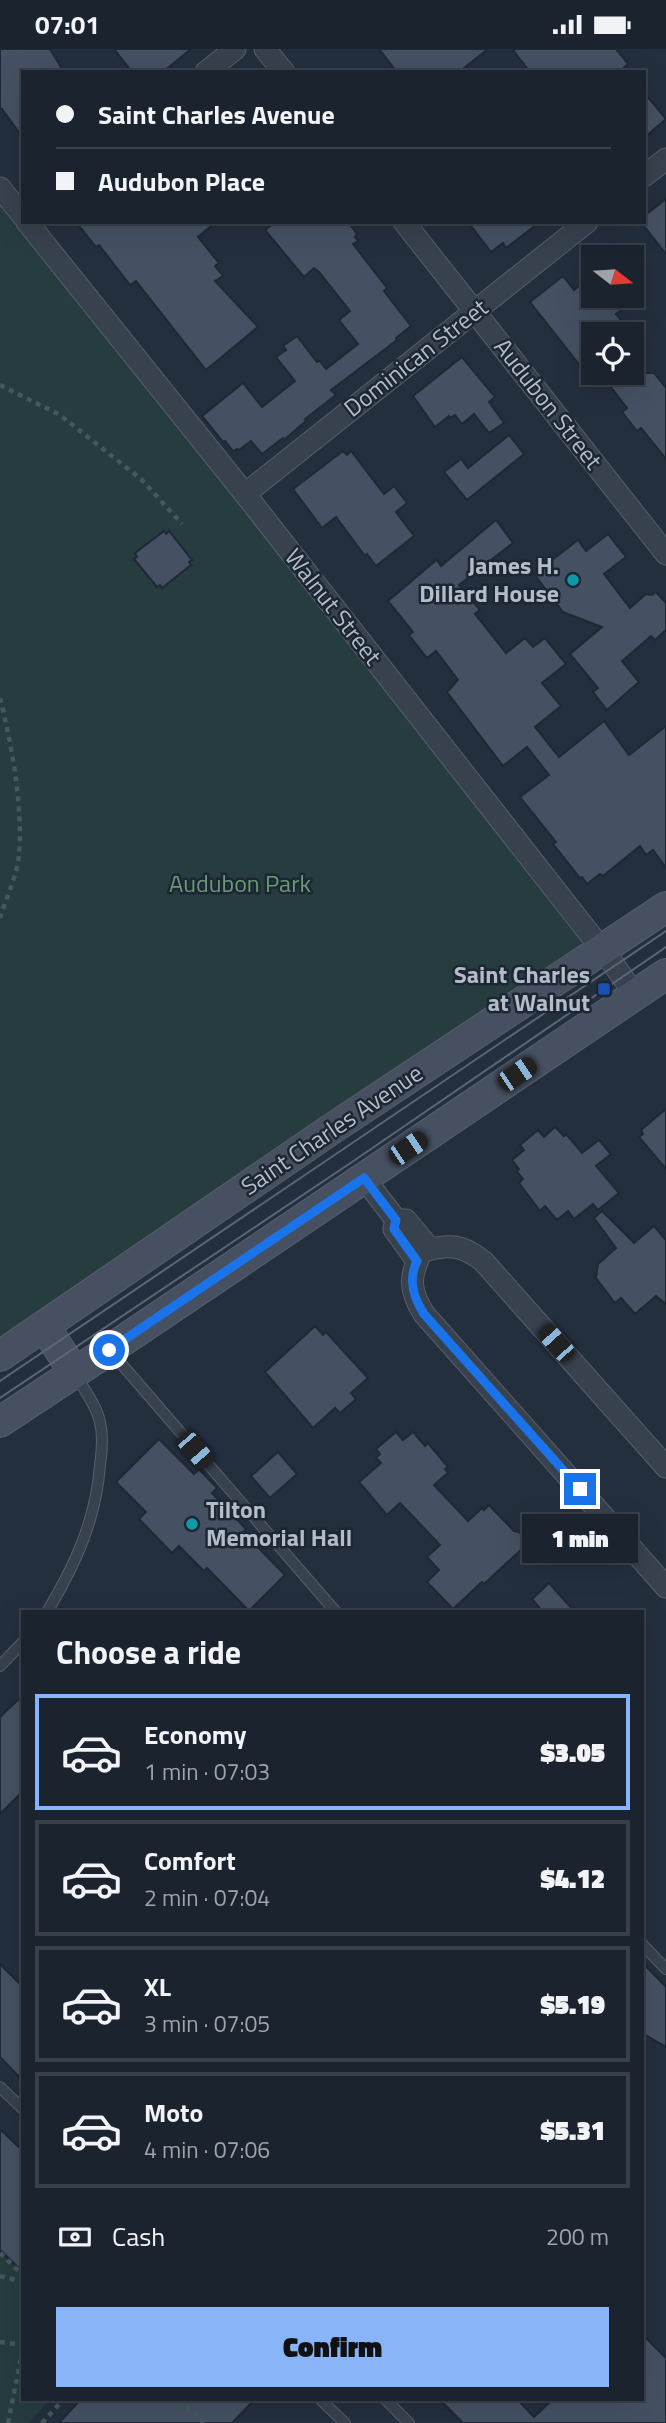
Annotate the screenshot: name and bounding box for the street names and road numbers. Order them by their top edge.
street label: Dominican Street [336,289,496,425]
street label: Audubon Street [486,330,612,477]
street label: Walnut Street [277,540,391,673]
street label: Saint Charles Avenue [233,1055,429,1203]

